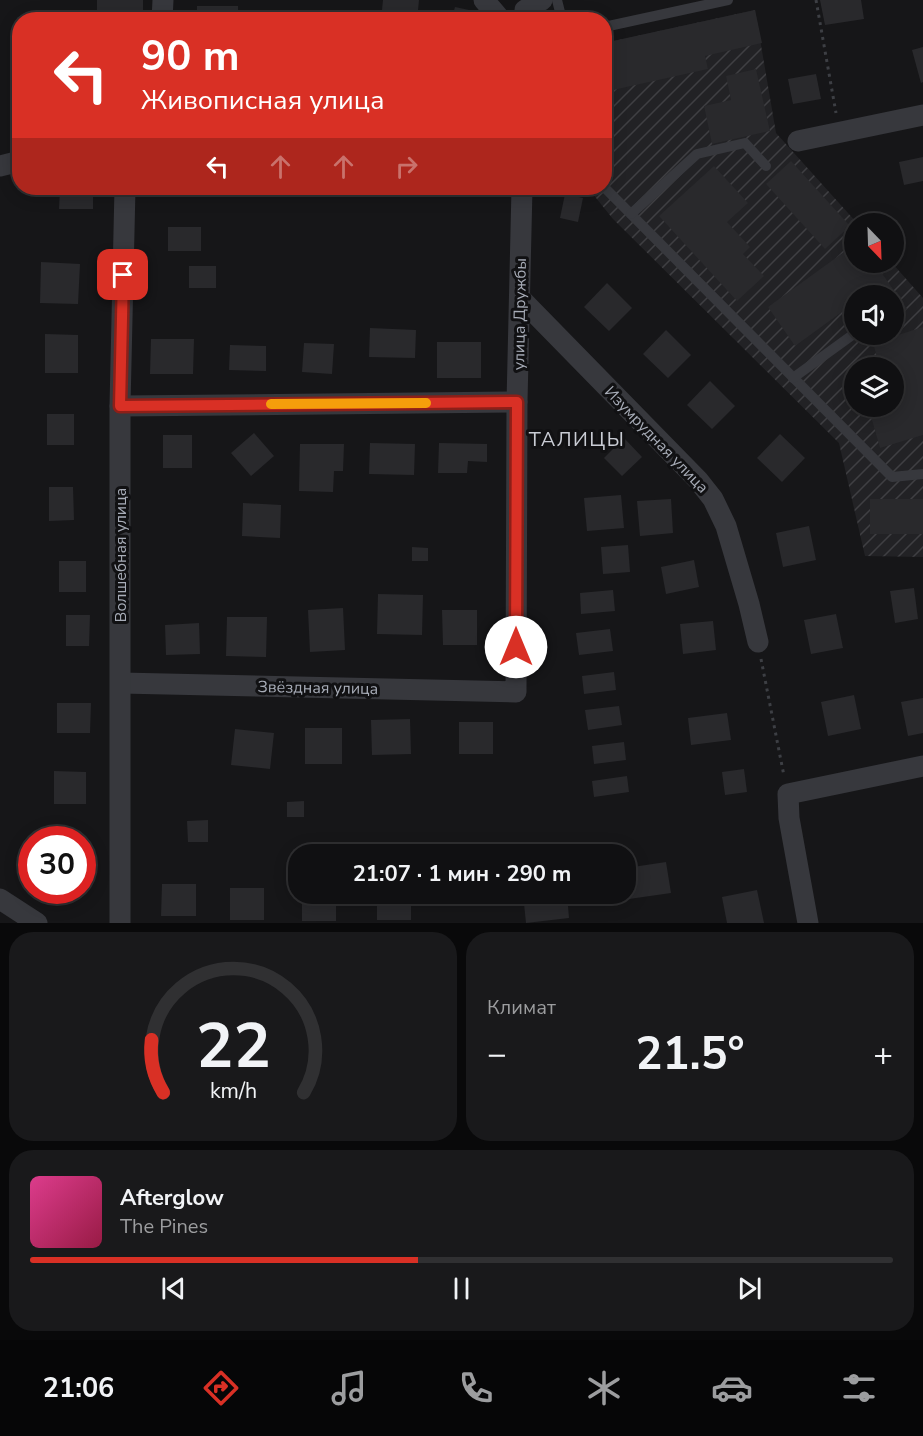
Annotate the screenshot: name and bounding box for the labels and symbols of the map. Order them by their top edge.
north arrow [844,213,904,273]
pin [97,249,148,300]
street label: улица Дружбы [508,258,532,370]
street label: Изумрудная улица [599,381,713,498]
district label: ТАЛИЦЫ [529,426,625,453]
street label: Волшебная улица [110,488,132,622]
position arrow [484,615,548,679]
street label: Звёздная улица [257,676,378,700]
speed limit sign: 30 [18,826,96,904]

